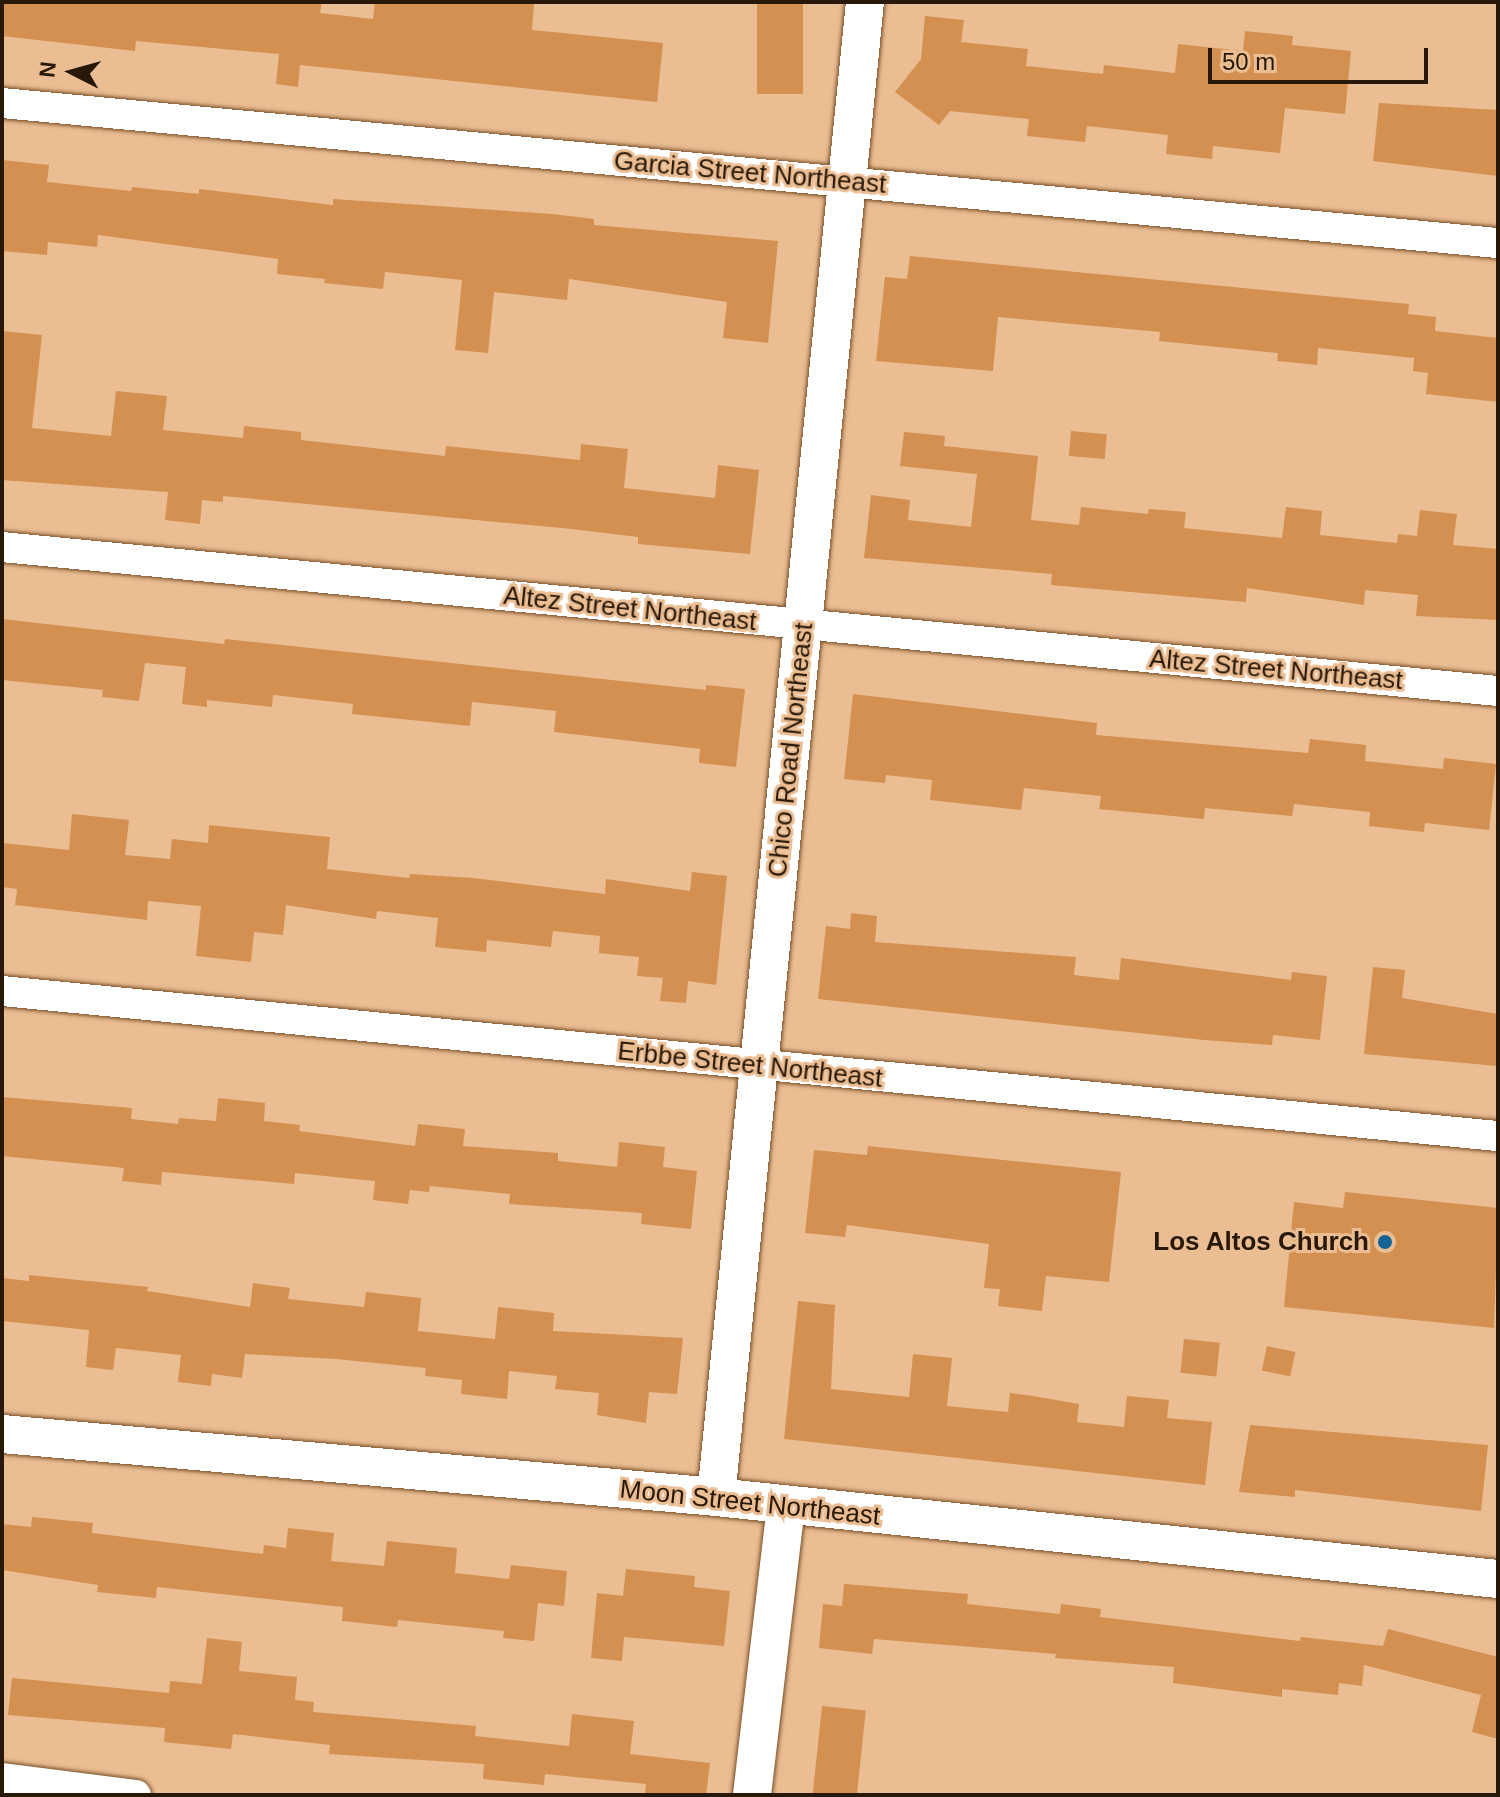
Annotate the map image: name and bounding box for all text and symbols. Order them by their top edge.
north arrow [32,32,112,112]
scale bar [1212,32,1432,82]
text: 50 m [1222,48,1275,75]
text: N [34,60,61,79]
street label: Garcia Street Northeast [613,146,887,200]
street label: Altez Street Northeast [502,580,758,638]
street label: Chico Road Northeast [762,621,820,879]
street label: Altez Street Northeast [1148,643,1404,697]
street label: Erbbe Street Northeast [616,1036,884,1094]
place label: Los Altos Church [1152,1226,1369,1258]
marker: Los Altos Church [1376,1233,1394,1251]
street label: Moon Street Northeast [618,1474,882,1532]

